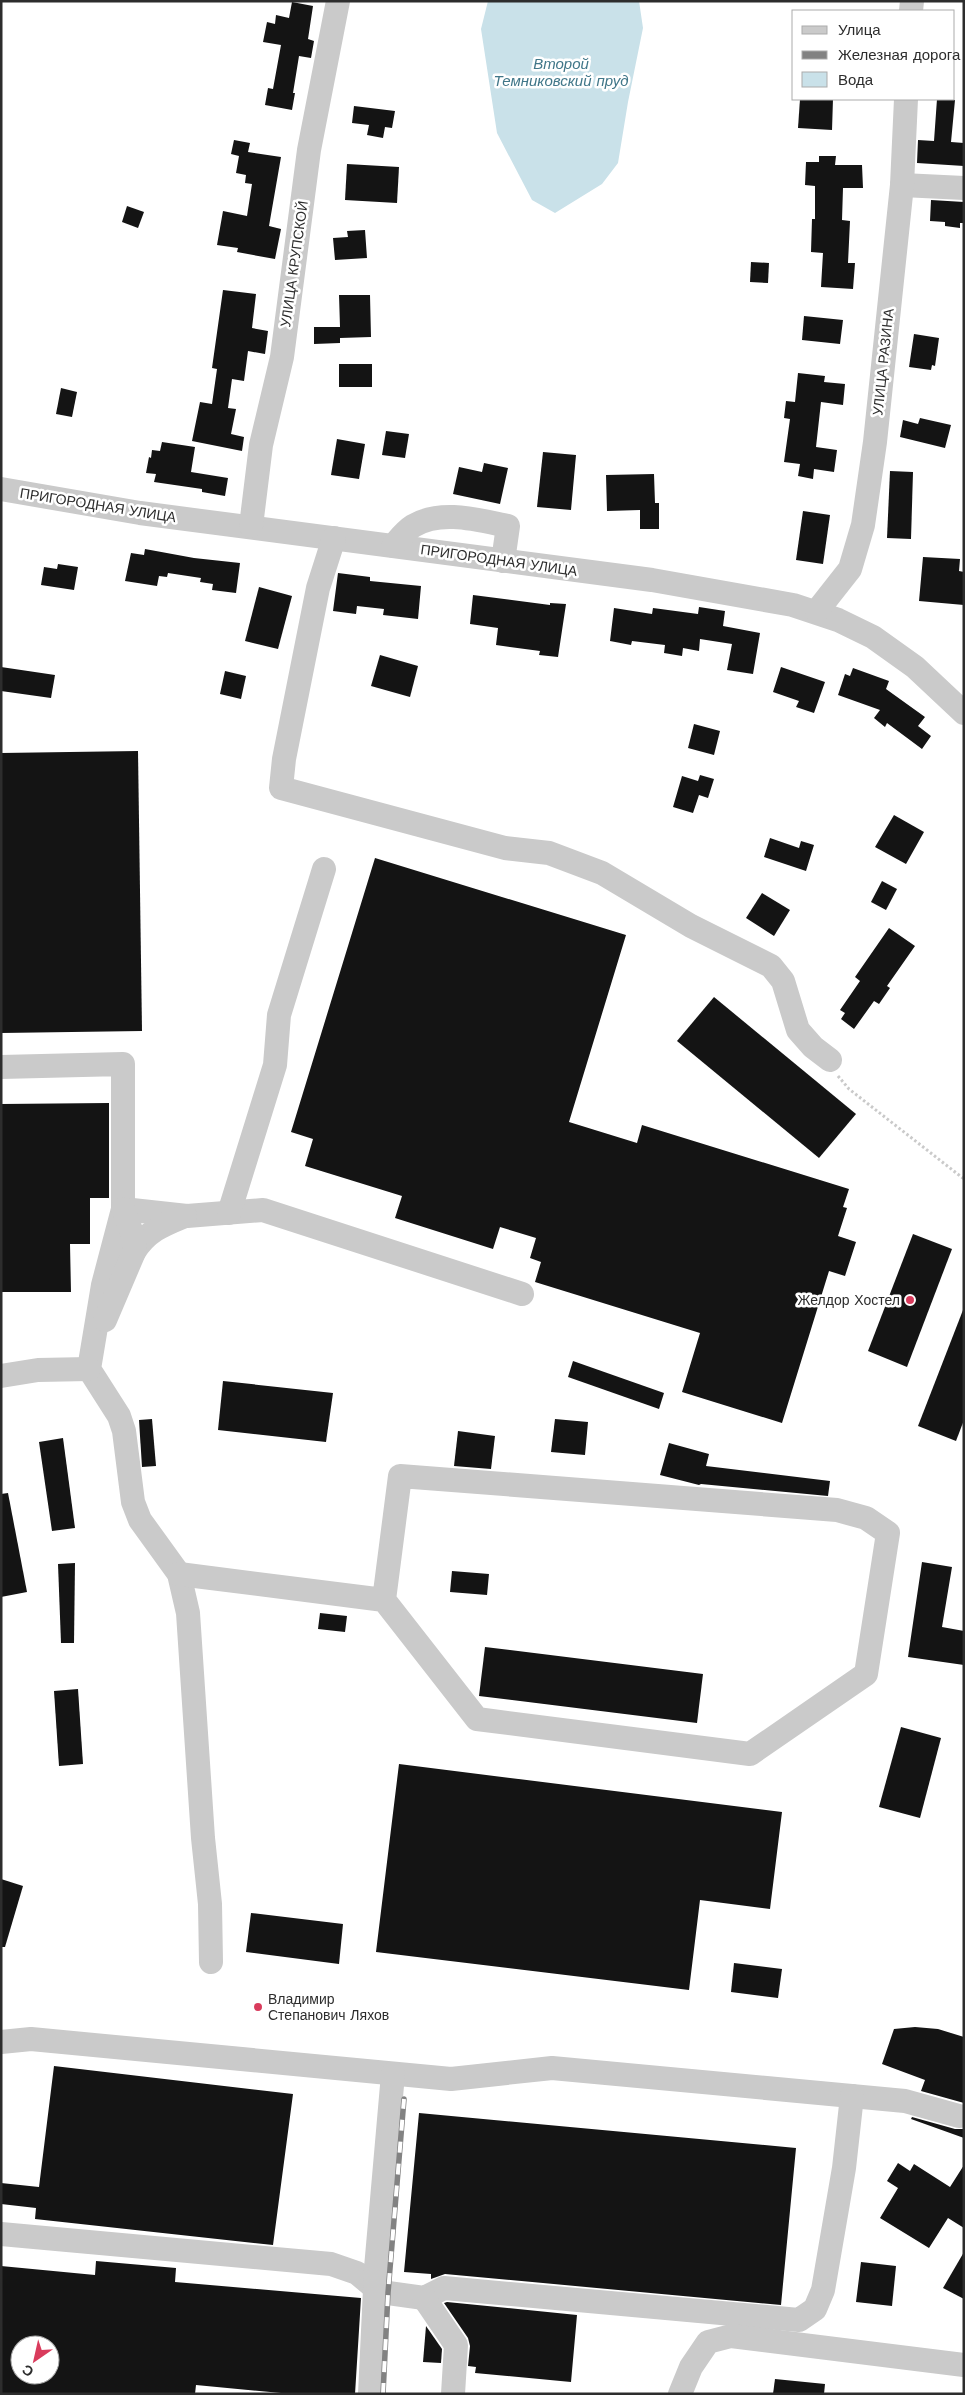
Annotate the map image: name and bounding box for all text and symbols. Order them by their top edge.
legend [792,10,955,100]
text: Улица [838,21,881,39]
text: Железная дорога [838,46,961,64]
water label: Второй Темниковский пруд [494,55,628,90]
text: Вода [838,71,874,89]
street label: УЛИЦА КРУПСКОЙ [276,200,311,328]
street label: УЛИЦА РАЗИНА [869,307,897,416]
street label: ПРИГОРОДНАЯ УЛИЦА [19,485,178,525]
street label: ПРИГОРОДНАЯ УЛИЦА [420,541,579,579]
place label: Желдор Хостел [798,1292,900,1308]
marker: Желдор Хостел [904,1294,916,1306]
place label: Владимир Степанович Ляхов [268,1991,389,2023]
marker: Владимир Степанович Ляхов [252,2001,264,2013]
north arrow [10,2335,60,2385]
text: С [19,2361,36,2380]

